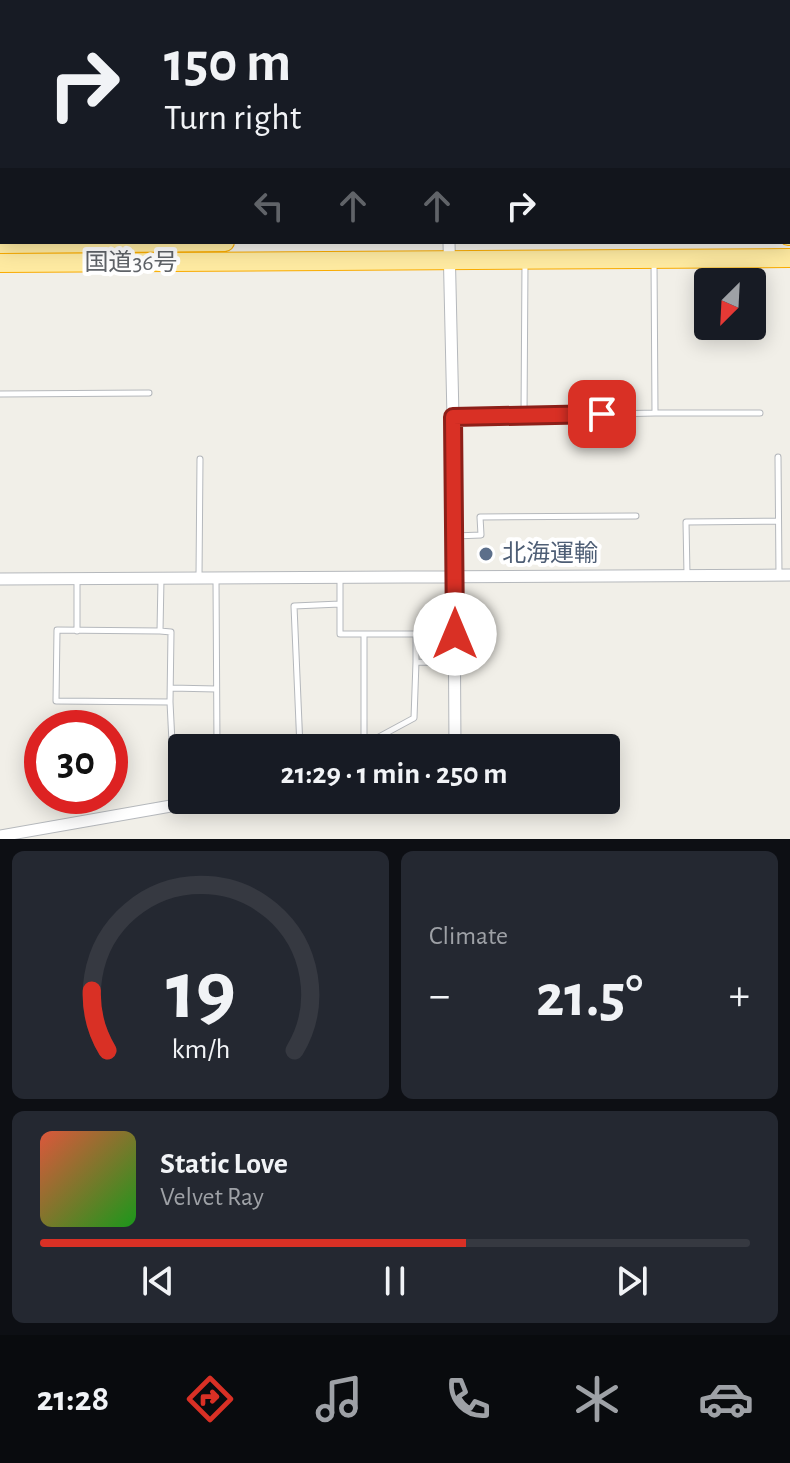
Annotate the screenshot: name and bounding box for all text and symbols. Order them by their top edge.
icon: right [32,32,136,136]
text: 150 m [164,35,291,91]
text: Turn right [164,100,301,136]
icon: left [247,184,291,228]
icon: ahead [331,184,375,228]
icon: ahead [415,184,459,228]
icon: right [499,184,543,228]
street label: 国道36号 [84,249,178,275]
north arrow [694,268,766,340]
map controls [694,268,766,340]
pin [568,380,636,448]
icon: arrive [580,392,624,436]
place label: 北海運輸 [502,540,598,566]
marker: 北海運輸 [477,545,495,563]
position arrow [413,592,497,676]
speed limit sign: 30 [24,710,128,814]
text: 21:29 · 1 min · 250 m [281,759,507,789]
text: Climate [429,923,508,949]
text: 19 [165,950,236,1034]
text: 21.5° [536,967,643,1027]
text: − [429,974,450,1018]
text: + [729,974,750,1018]
text: km/h [171,1035,230,1064]
text: Static Love [160,1149,288,1179]
text: Velvet Ray [160,1184,264,1210]
icon: previous [136,1259,180,1303]
icon: pause [373,1259,417,1303]
icon: next [610,1259,654,1303]
icon: directions [182,1371,238,1427]
icon: music [311,1371,367,1427]
icon: phone [440,1371,496,1427]
icon: climate [569,1371,625,1427]
icon: car [698,1371,754,1427]
text: 21:28 [36,1381,109,1417]

